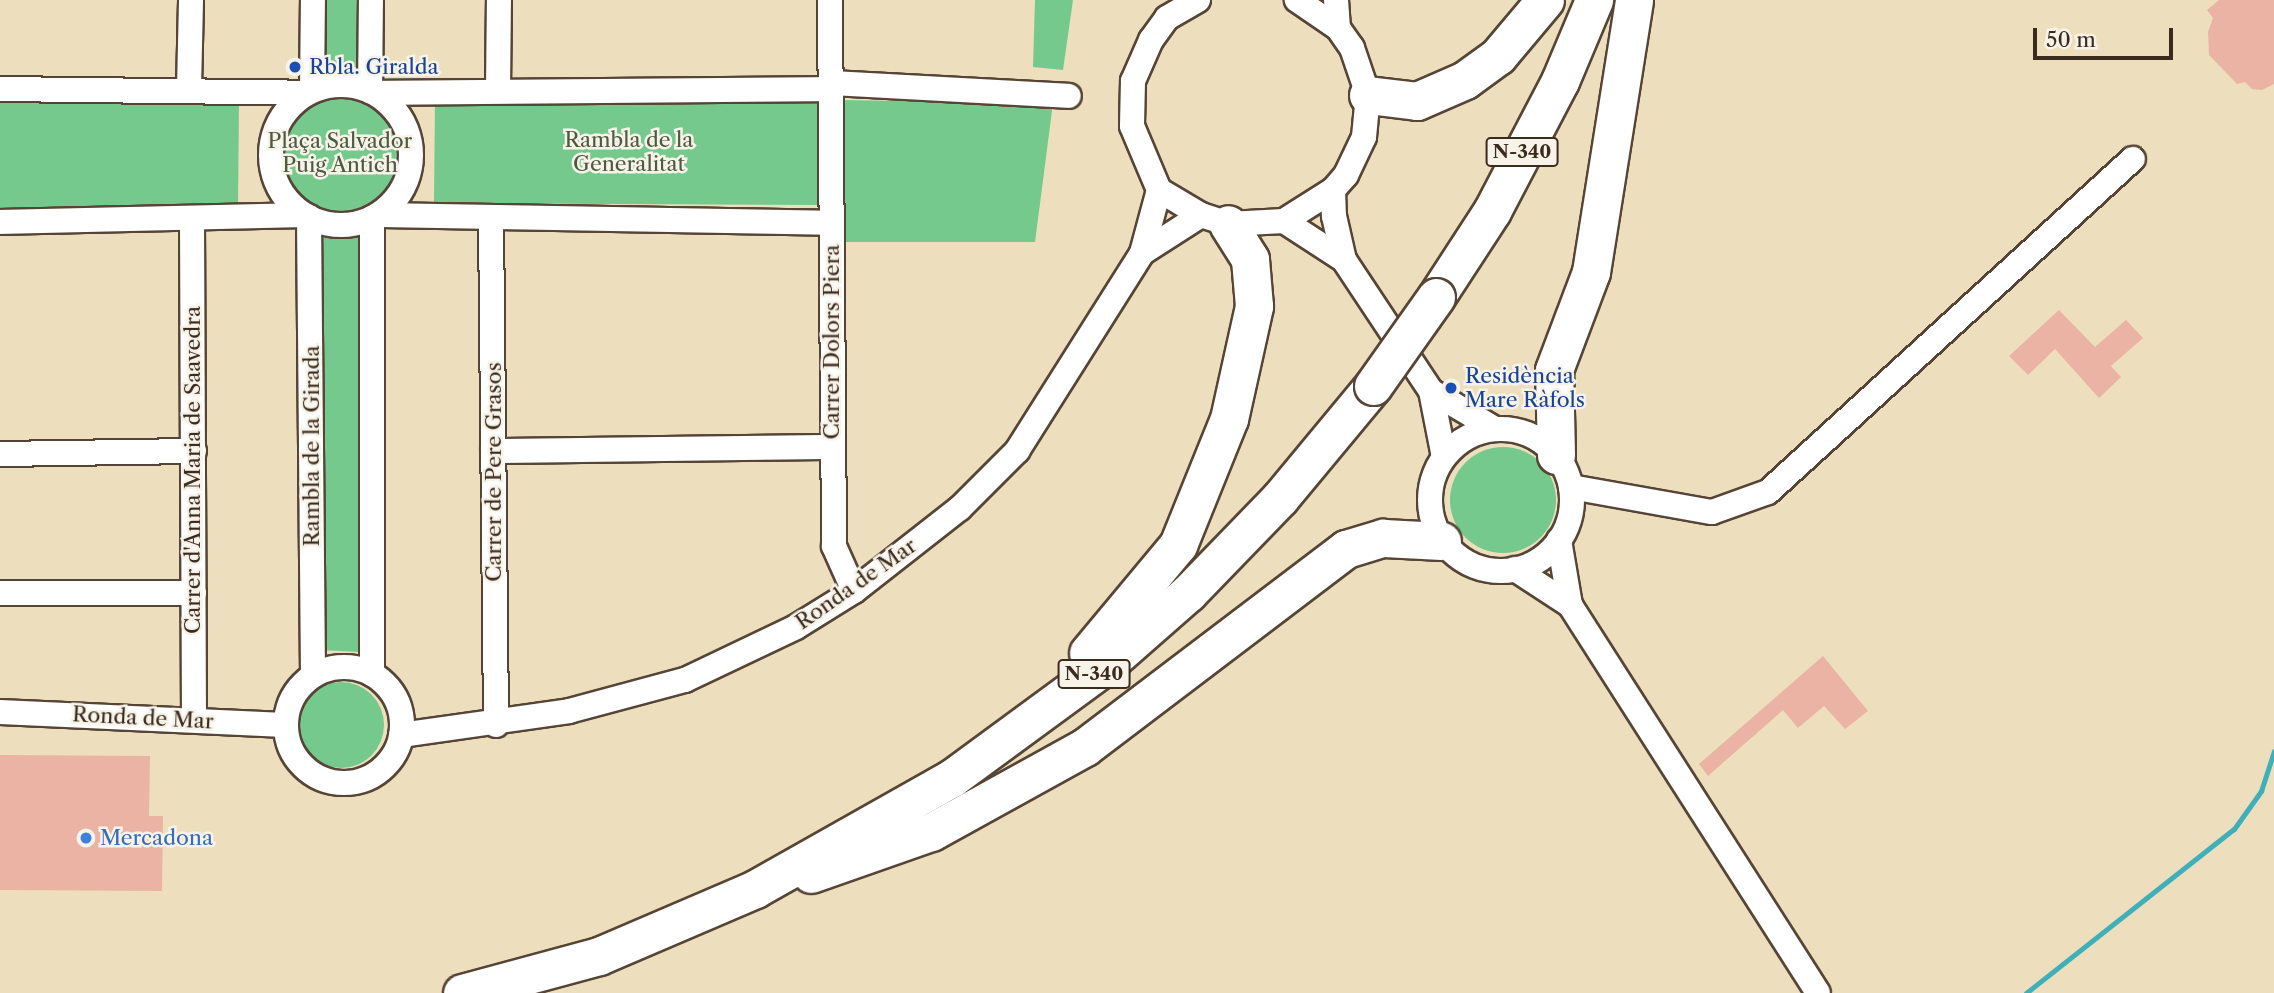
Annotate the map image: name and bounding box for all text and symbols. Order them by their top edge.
scale bar [2036,14,2176,58]
text: 50 m [2046,27,2096,52]
place label: Rbla. Giralda [309,54,439,80]
marker: Rbla. Giralda [287,59,303,75]
park label: Rambla de la Generalitat [564,127,694,177]
park label: Plaça Salvador Puig Antich [267,128,413,178]
road number: N-340 [1485,136,1559,168]
street label: Carrer Dolors Piera [819,244,845,440]
street label: Carrer d'Anna Maria de Saavedra [180,306,206,634]
street label: Rambla de la Girada [299,345,325,547]
street label: Carrer de Pere Grasos [481,362,507,582]
place label: Residència Mare Ràfols [1465,363,1585,413]
marker: Residència Mare Ràfols [1443,380,1459,396]
street label: Ronda de Mar [791,533,921,635]
road number: N-340 [1057,659,1131,690]
street label: Ronda de Mar [72,702,214,734]
place label: Mercadona [100,825,213,851]
marker: Mercadona [78,830,94,846]

